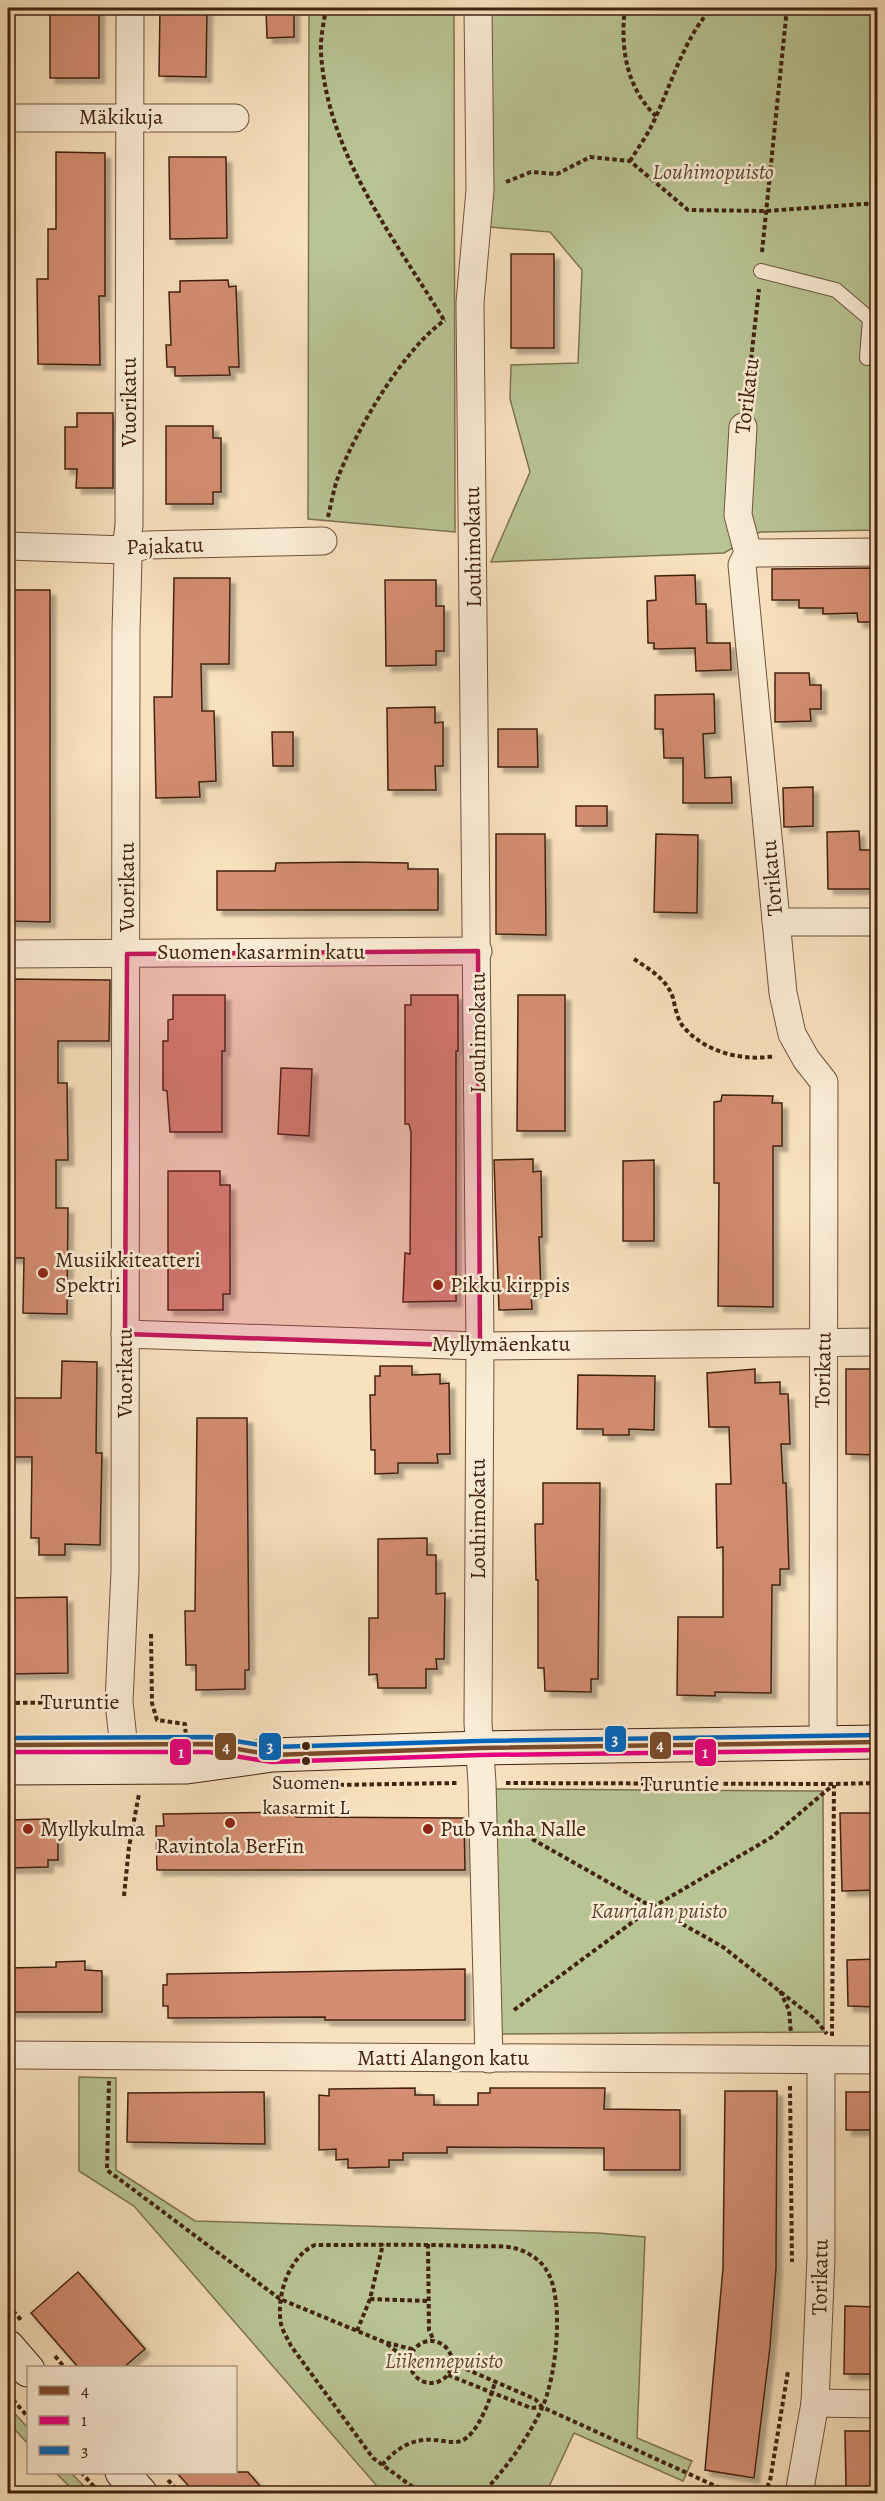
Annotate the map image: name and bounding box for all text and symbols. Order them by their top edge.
street label: Mäkikuja [79,102,164,132]
park label: Louhimopuisto [652,157,774,187]
street label: Torikatu [727,356,767,436]
street label: Vuorikatu [114,357,144,448]
street label: Louhimokatu [457,486,489,608]
street label: Pajakatu [126,530,204,562]
street label: Torikatu [754,839,790,917]
street label: Vuorikatu [112,842,142,933]
street label: Suomen kasarmin katu [157,937,365,967]
street label: Louhimokatu [463,972,493,1094]
place label: Musiikkiteatteri Spektri [55,1245,201,1300]
marker: Musiikkiteatteri Spektri [36,1266,50,1280]
place label: Pikku kirppis [450,1270,570,1300]
marker: Pikku kirppis [431,1278,445,1292]
street label: Vuorikatu [110,1328,140,1419]
street label: Myllymäenkatu [432,1329,571,1359]
street label: Torikatu [807,1332,839,1408]
street label: Louhimokatu [463,1458,493,1580]
street label: Turuntie [41,1687,119,1717]
line badge: 3 [604,1725,627,1753]
text: 3 [612,1729,619,1751]
line badge: 4 [649,1731,672,1760]
line badge: 4 [214,1732,237,1761]
line badge: 3 [258,1732,282,1761]
text: 4 [656,1735,664,1757]
text: 3 [267,1736,274,1758]
text: 4 [222,1737,230,1759]
line badge: 1 [169,1738,192,1766]
line badge: 1 [694,1738,717,1767]
unlabelled marker [300,1740,312,1752]
text: 1 [178,1742,184,1764]
text: 1 [702,1742,708,1764]
marker: Suomen kasarmit L [300,1755,312,1767]
place label: Suomen kasarmit L [263,1769,350,1821]
street label: Turuntie [641,1769,719,1799]
place label: Myllykulma [40,1814,146,1844]
place label: Pub Vanha Nalle [440,1814,586,1844]
marker: Ravintola BerFin [223,1816,237,1830]
marker: Myllykulma [21,1822,35,1836]
marker: Pub Vanha Nalle [421,1822,435,1836]
place label: Ravintola BerFin [156,1831,304,1861]
park label: Kaurialan puisto [591,1896,727,1926]
street label: Matti Alangon katu [357,2043,529,2073]
street label: Torikatu [804,2239,836,2315]
park label: Liikennepuisto [385,2346,503,2376]
legend [27,2366,237,2474]
text: 4 [81,2378,89,2402]
text: 1 [81,2408,87,2432]
text: 3 [81,2438,89,2462]

